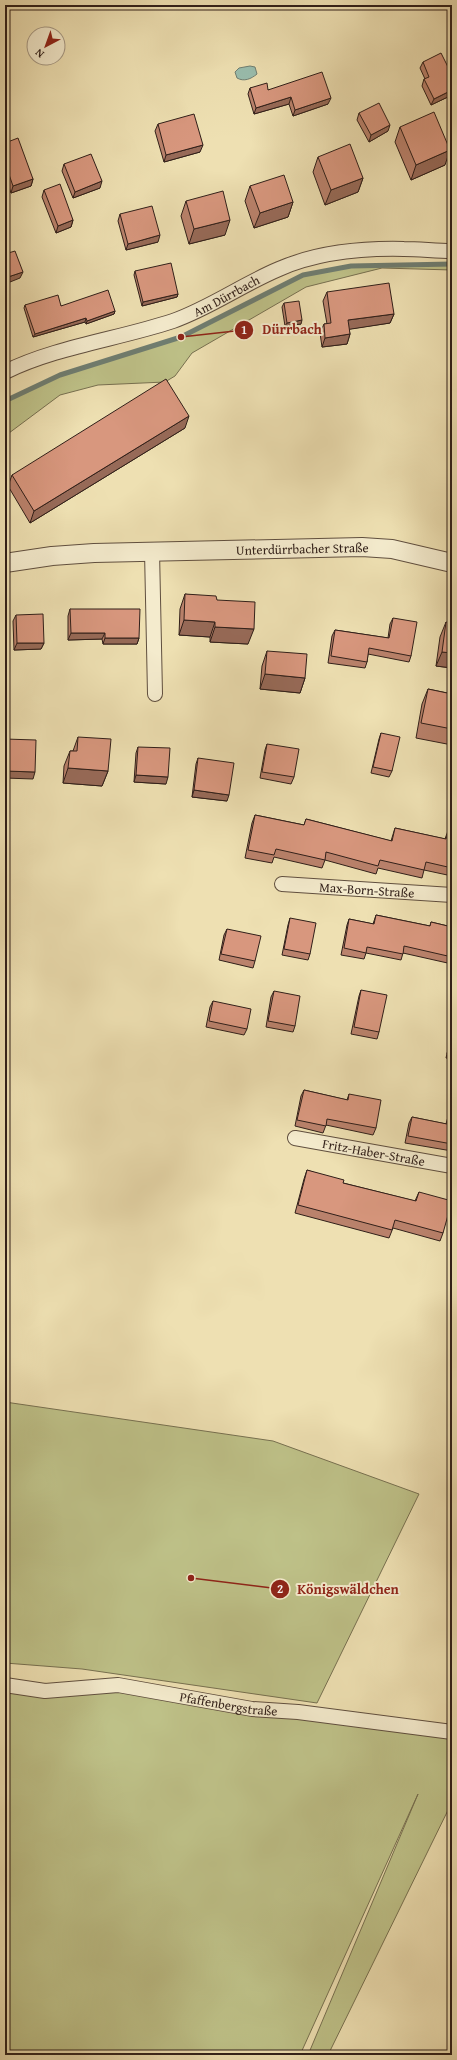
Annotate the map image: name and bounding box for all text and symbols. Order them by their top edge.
north arrow [26,26,66,66]
text: N [31,45,47,62]
street label: Am Dürrbach [190,270,264,321]
callout: Dürrbach [234,317,330,343]
text: Dürrbach [262,319,322,339]
text: 1 [241,321,247,338]
street label: Unterdürrbacher Straße [236,538,369,560]
street label: Max-Born-Straße [319,877,415,903]
street label: Fritz-Haber-Straße [321,1134,426,1171]
callout: Königswäldchen [270,1576,407,1602]
text: Königswäldchen [297,1579,400,1599]
text: 2 [277,1580,283,1597]
street label: Pfaffenbergstraße [178,1687,278,1721]

